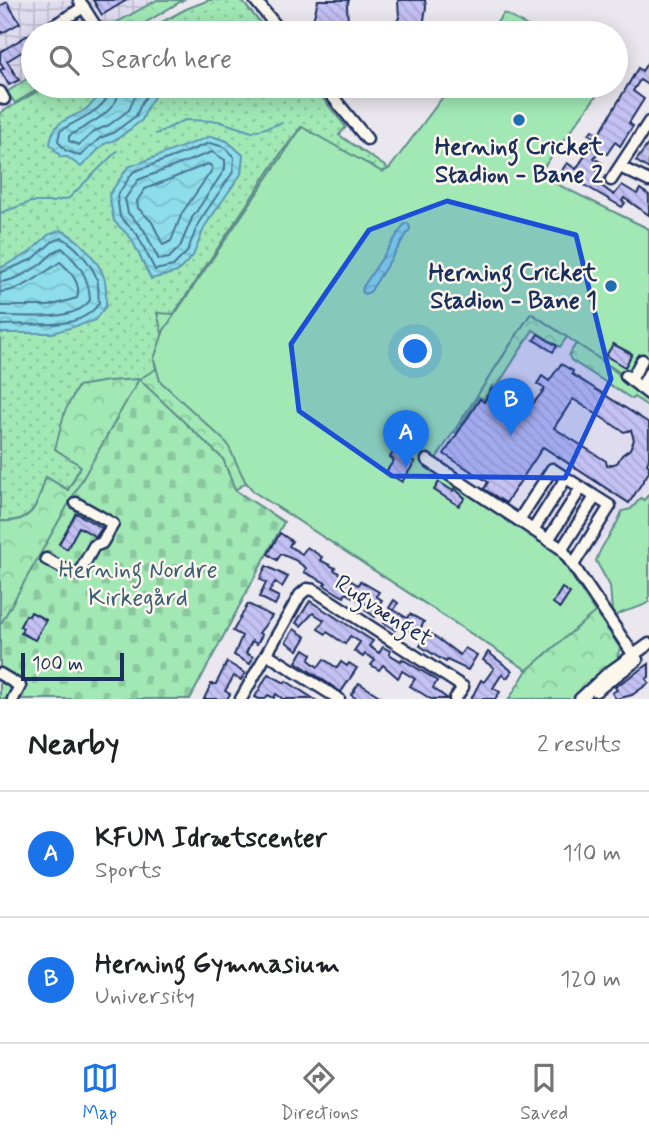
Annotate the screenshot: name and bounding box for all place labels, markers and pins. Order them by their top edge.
marker: Herning Cricket Stadion - Bane 2 [511,112,527,128]
place label: Herning Cricket Stadion - Bane 2 [435,132,604,191]
place label: Herning Cricket Stadion - Bane 1 [428,258,598,317]
marker: Herning Cricket Stadion - Bane 1 [603,278,619,294]
pin: B [488,378,534,436]
pin: A [383,410,429,468]

